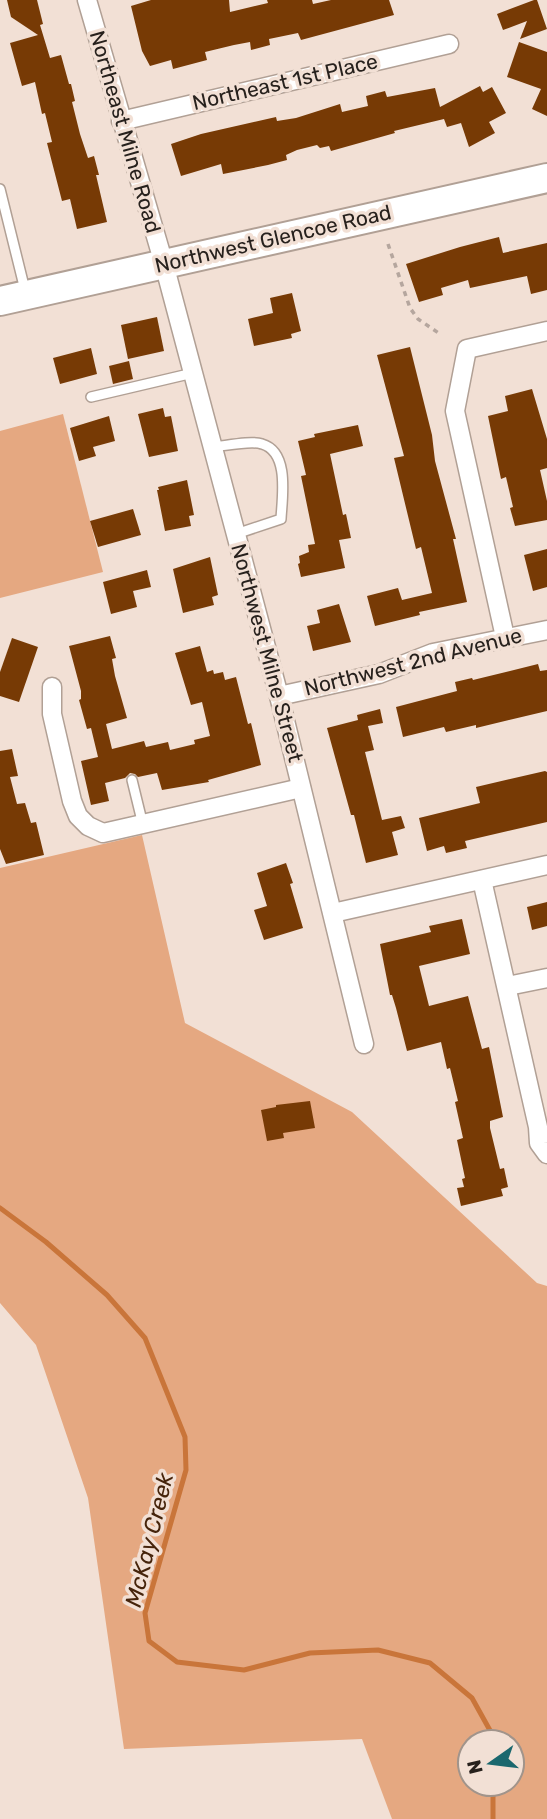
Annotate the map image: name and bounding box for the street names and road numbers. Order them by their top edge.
street label: Northeast Milne Road [85,28,166,236]
street label: Northeast 1st Place [190,48,380,115]
street label: Northwest Glencoe Road [152,199,394,278]
street label: Northwest Milne Street [226,541,309,765]
street label: Northwest 2nd Avenue [301,622,524,701]

